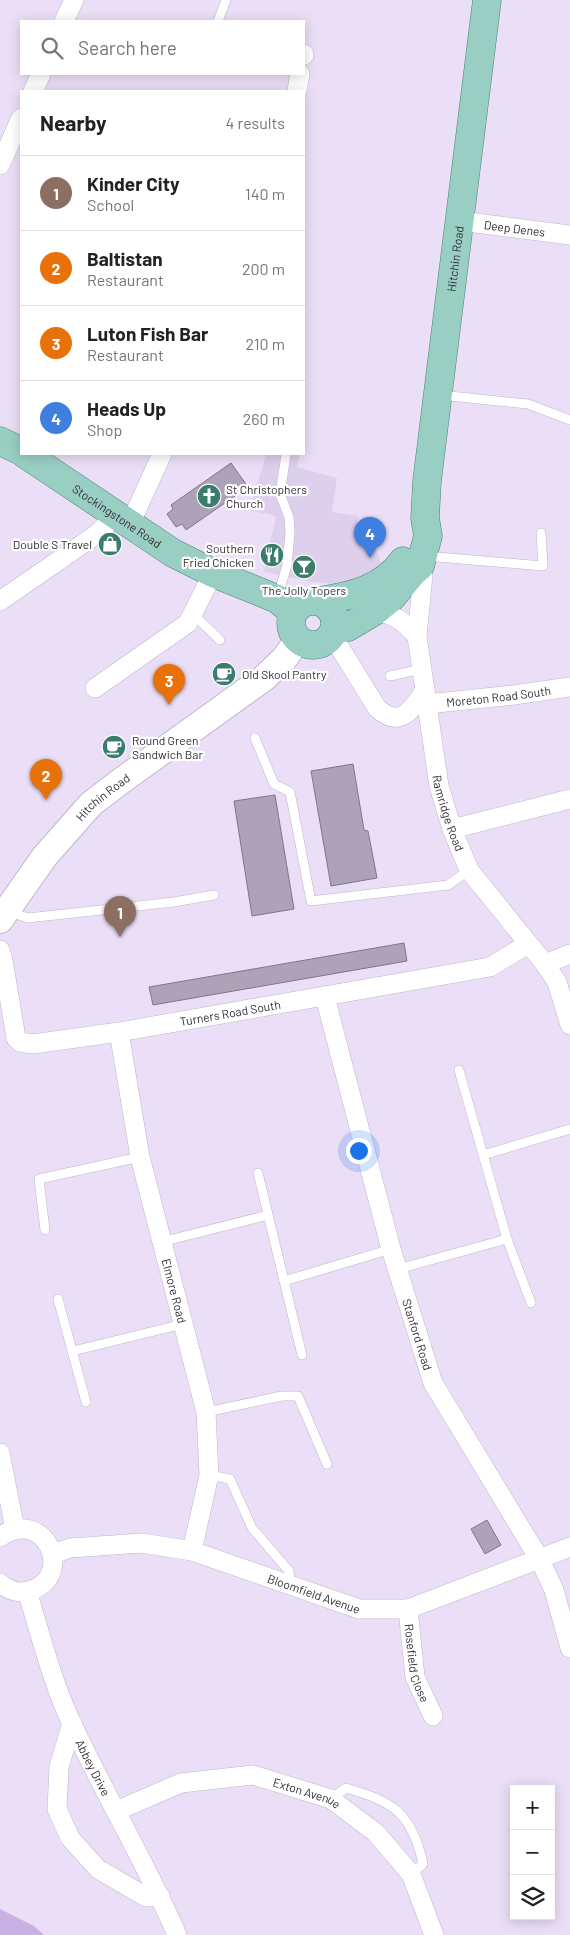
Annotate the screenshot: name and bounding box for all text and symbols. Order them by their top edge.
search box [20,20,305,75]
icon: search [38,34,66,62]
text: Search here [78,36,177,59]
text: Nearby [40,110,106,135]
text: 4 results [225,113,285,132]
text: Kinder City [87,172,179,195]
text: 1 [53,184,59,203]
text: 140 m [245,184,285,203]
text: School [87,195,134,214]
street label: Deep Denes [483,217,546,239]
street label: Hitchin Road [444,225,466,292]
text: Baltistan [87,247,163,270]
text: 2 [52,259,60,278]
text: 200 m [242,259,285,278]
text: Restaurant [87,270,164,289]
text: Luton Fish Bar [87,322,208,345]
text: 3 [52,334,60,353]
text: 210 m [246,334,285,353]
text: Restaurant [87,345,164,364]
text: Heads Up [87,397,166,420]
text: 4 [51,409,61,428]
text: 260 m [243,409,285,428]
text: Shop [87,420,122,439]
street label: Stockingstone Road [70,481,164,550]
place label: St Christophers Church [226,482,307,510]
church icon: St Christophers Church [196,483,222,509]
pin: 4 [354,517,386,558]
shop icon: Double S Travel [97,531,123,557]
place label: Double S Travel [13,537,92,551]
place label: Southern Fried Chicken [183,541,254,569]
restaurant icon: Southern Fried Chicken [259,542,285,568]
bar icon: The Jolly Topers [291,554,317,580]
place label: The Jolly Topers [262,583,346,597]
cafe icon: Old Skool Pantry [211,661,237,687]
pin: 3 [153,664,185,705]
place label: Old Skool Pantry [242,667,327,681]
street label: Moreton Road South [446,683,552,709]
place label: Round Green Sandwich Bar [132,733,203,761]
cafe icon: Round Green Sandwich Bar [101,734,127,760]
pin: 2 [30,759,62,800]
street label: Hitchin Road [73,770,132,823]
street label: Ramridge Road [430,774,467,853]
pin: 1 [104,896,136,937]
street label: Turners Road South [179,997,282,1028]
your location [346,1138,372,1164]
street label: Elmore Road [160,1257,190,1325]
street label: Stanford Road [400,1297,436,1372]
street label: Bloomfield Avenue [266,1571,362,1616]
street label: Rosefield Close [403,1623,433,1704]
street label: Abbey Drive [73,1737,113,1798]
street label: Exton Avenue [271,1775,344,1811]
map controls [510,1785,555,1920]
button: + [510,1785,555,1830]
button: − [510,1830,555,1875]
button: layers [510,1875,555,1920]

